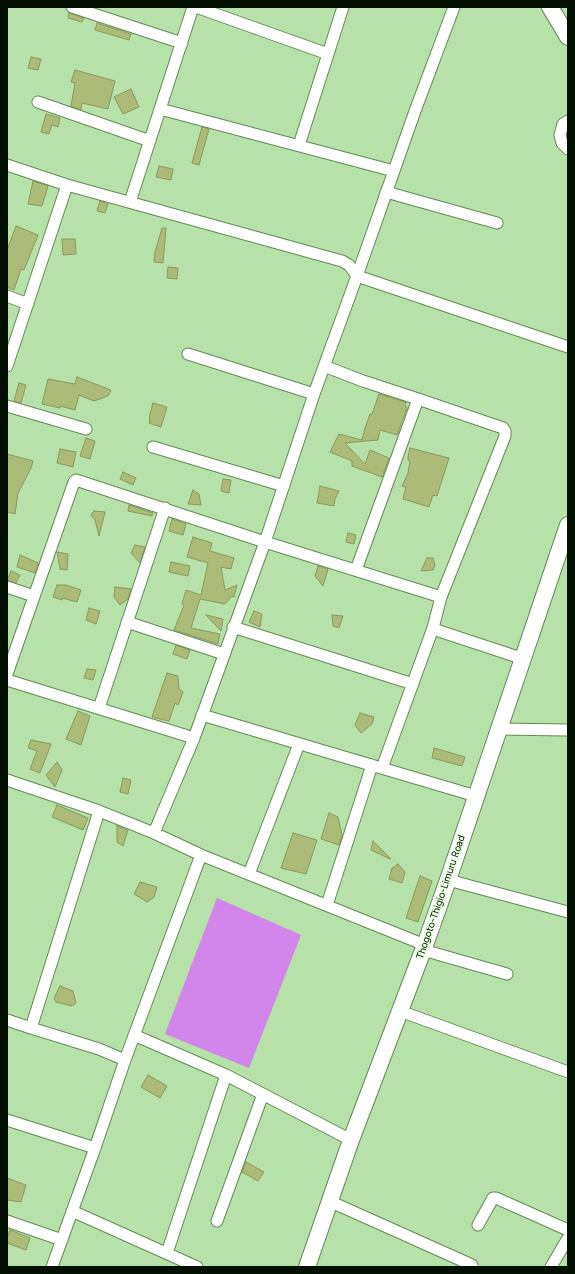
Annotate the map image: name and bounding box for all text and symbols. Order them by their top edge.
street label: Thogoto-Thigio-Limuru Road [414,834,468,960]

